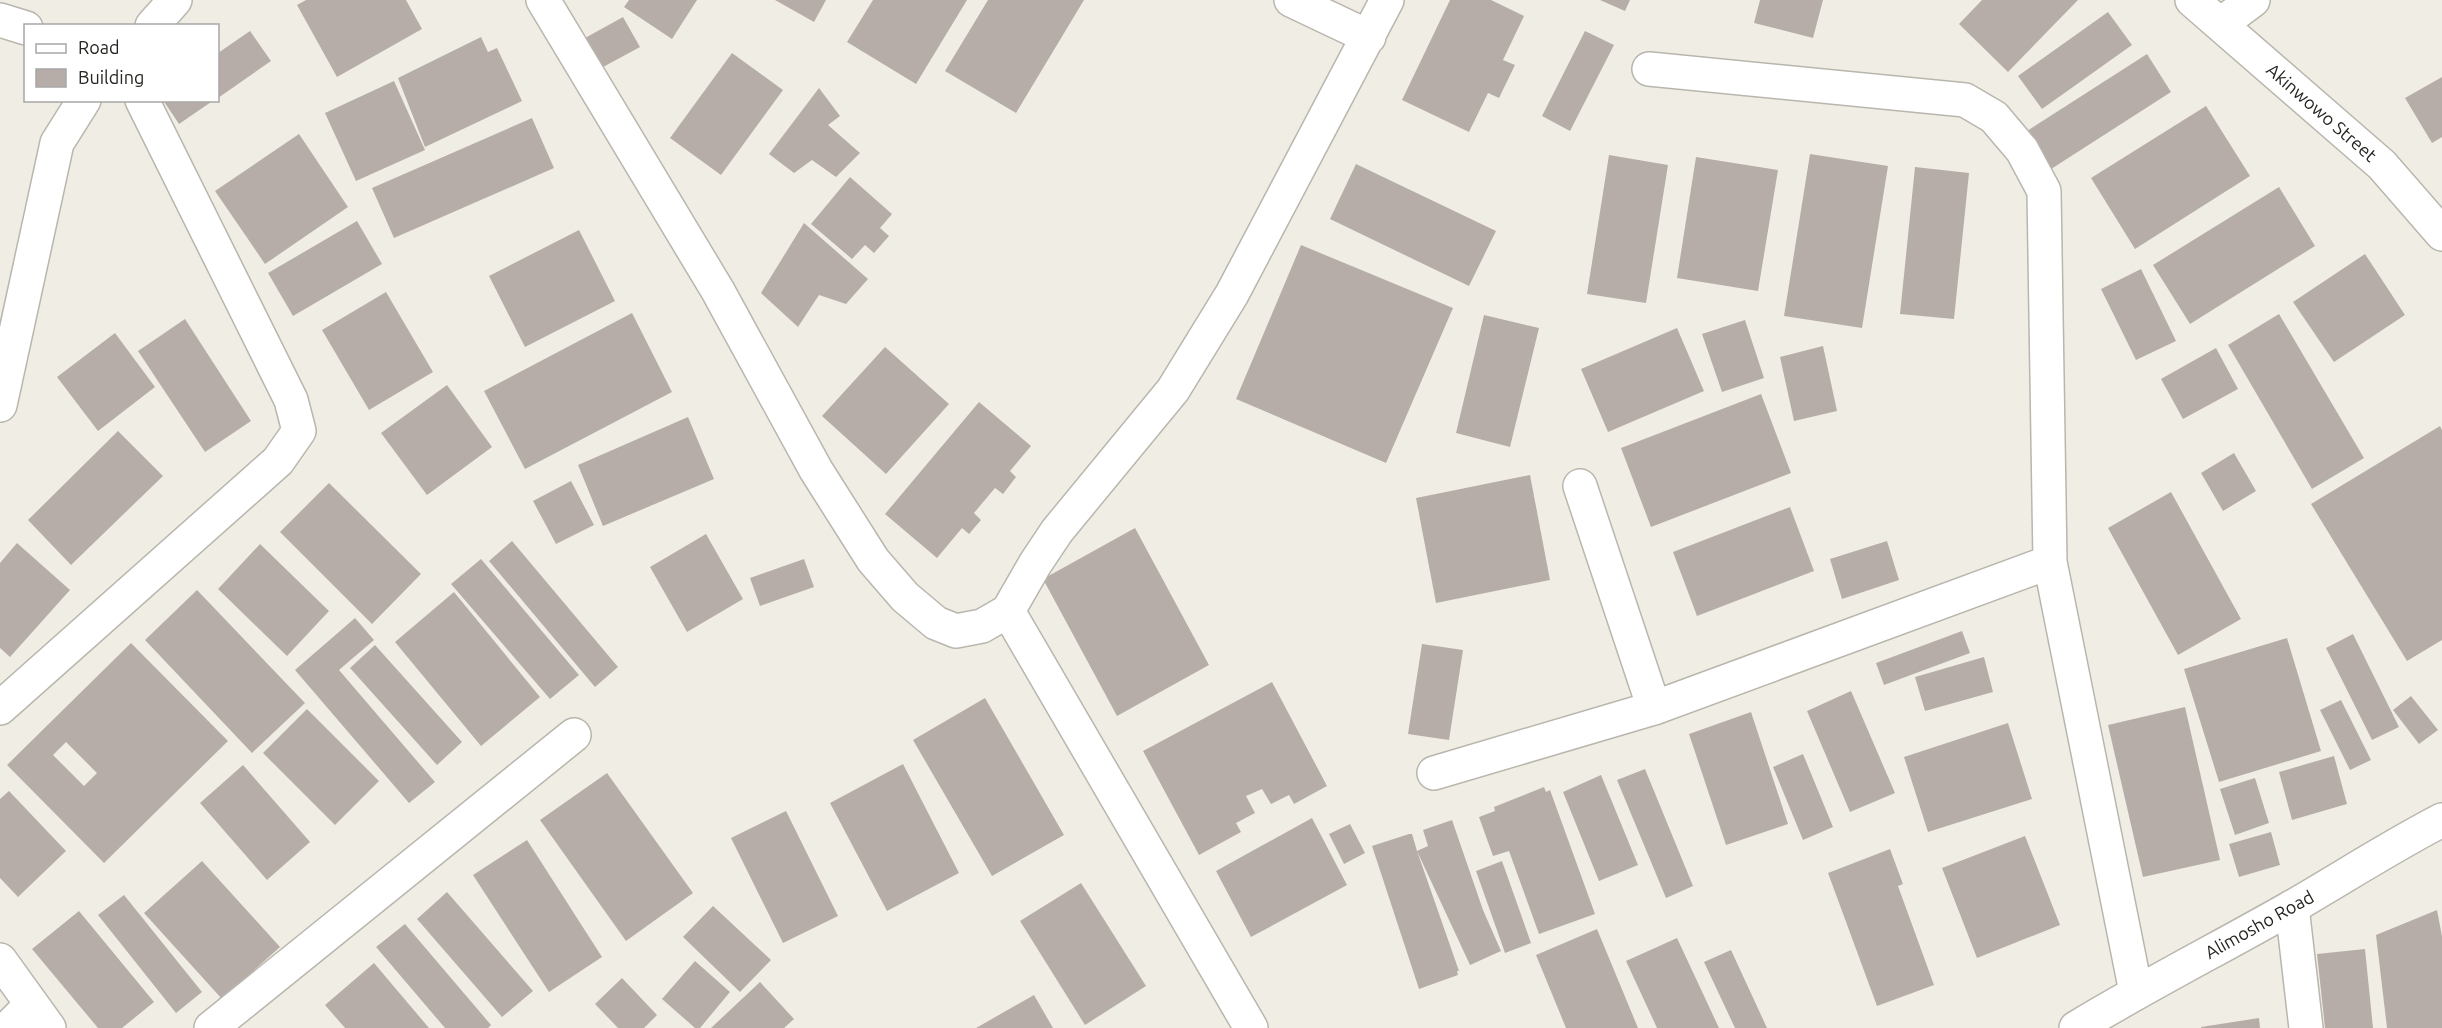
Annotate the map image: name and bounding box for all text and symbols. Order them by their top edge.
legend [24,24,219,102]
text: Road [78,37,120,57]
street label: Akinwowo Street [2263,59,2381,165]
text: Building [78,67,144,87]
street label: Alimosho Road [2201,886,2317,962]

